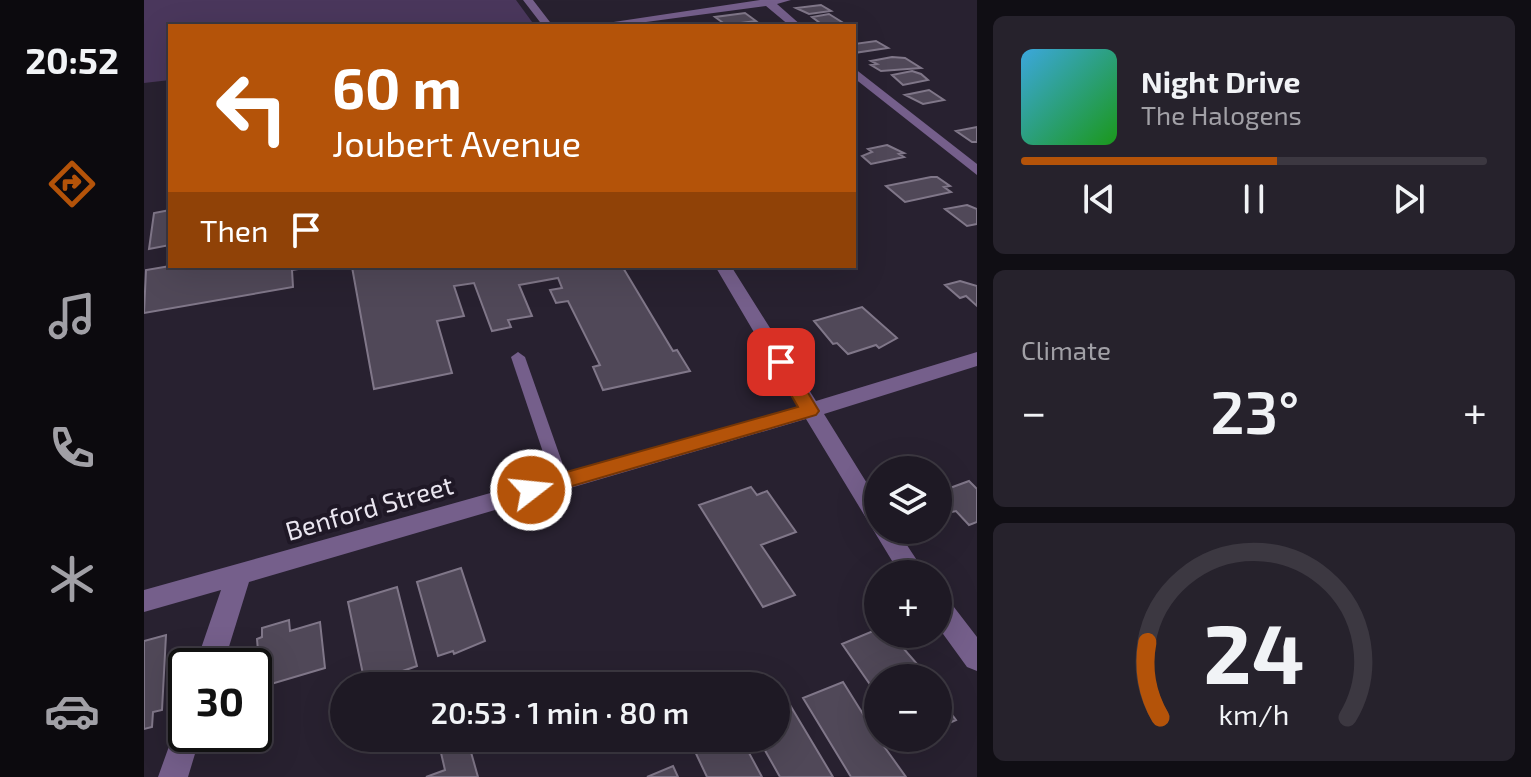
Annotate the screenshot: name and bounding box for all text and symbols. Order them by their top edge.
text: 20:52 [25,38,119,81]
text: 60 m [332,53,462,120]
icon: left [200,56,304,160]
text: Night Drive [1141,63,1300,99]
text: The Halogens [1141,99,1302,130]
text: Joubert Avenue [332,121,581,164]
icon: directions [44,156,100,212]
icon: previous [1077,177,1121,221]
icon: pause [1232,177,1276,221]
icon: next [1387,177,1431,221]
icon: arrive [284,208,328,252]
text: Then [200,212,268,248]
icon: music [44,288,100,344]
pin [747,328,815,396]
text: Climate [1021,334,1111,365]
icon: arrive [759,340,803,384]
text: 23° [1210,374,1299,446]
text: − [1021,384,1047,437]
text: + [1463,384,1487,437]
icon: phone [44,420,100,476]
position arrow [489,448,573,532]
map controls [864,456,952,752]
button: layers [864,456,952,544]
street label: Benford Street [282,468,456,546]
icon: climate [44,551,100,607]
button: + [864,560,952,648]
text: 24 [1203,601,1305,701]
speed limit sign: 30 [168,648,272,752]
button: − [864,664,952,752]
icon: car [44,683,100,739]
text: 20:53 · 1 min · 80 m [431,694,689,730]
text: km/h [1219,696,1289,731]

